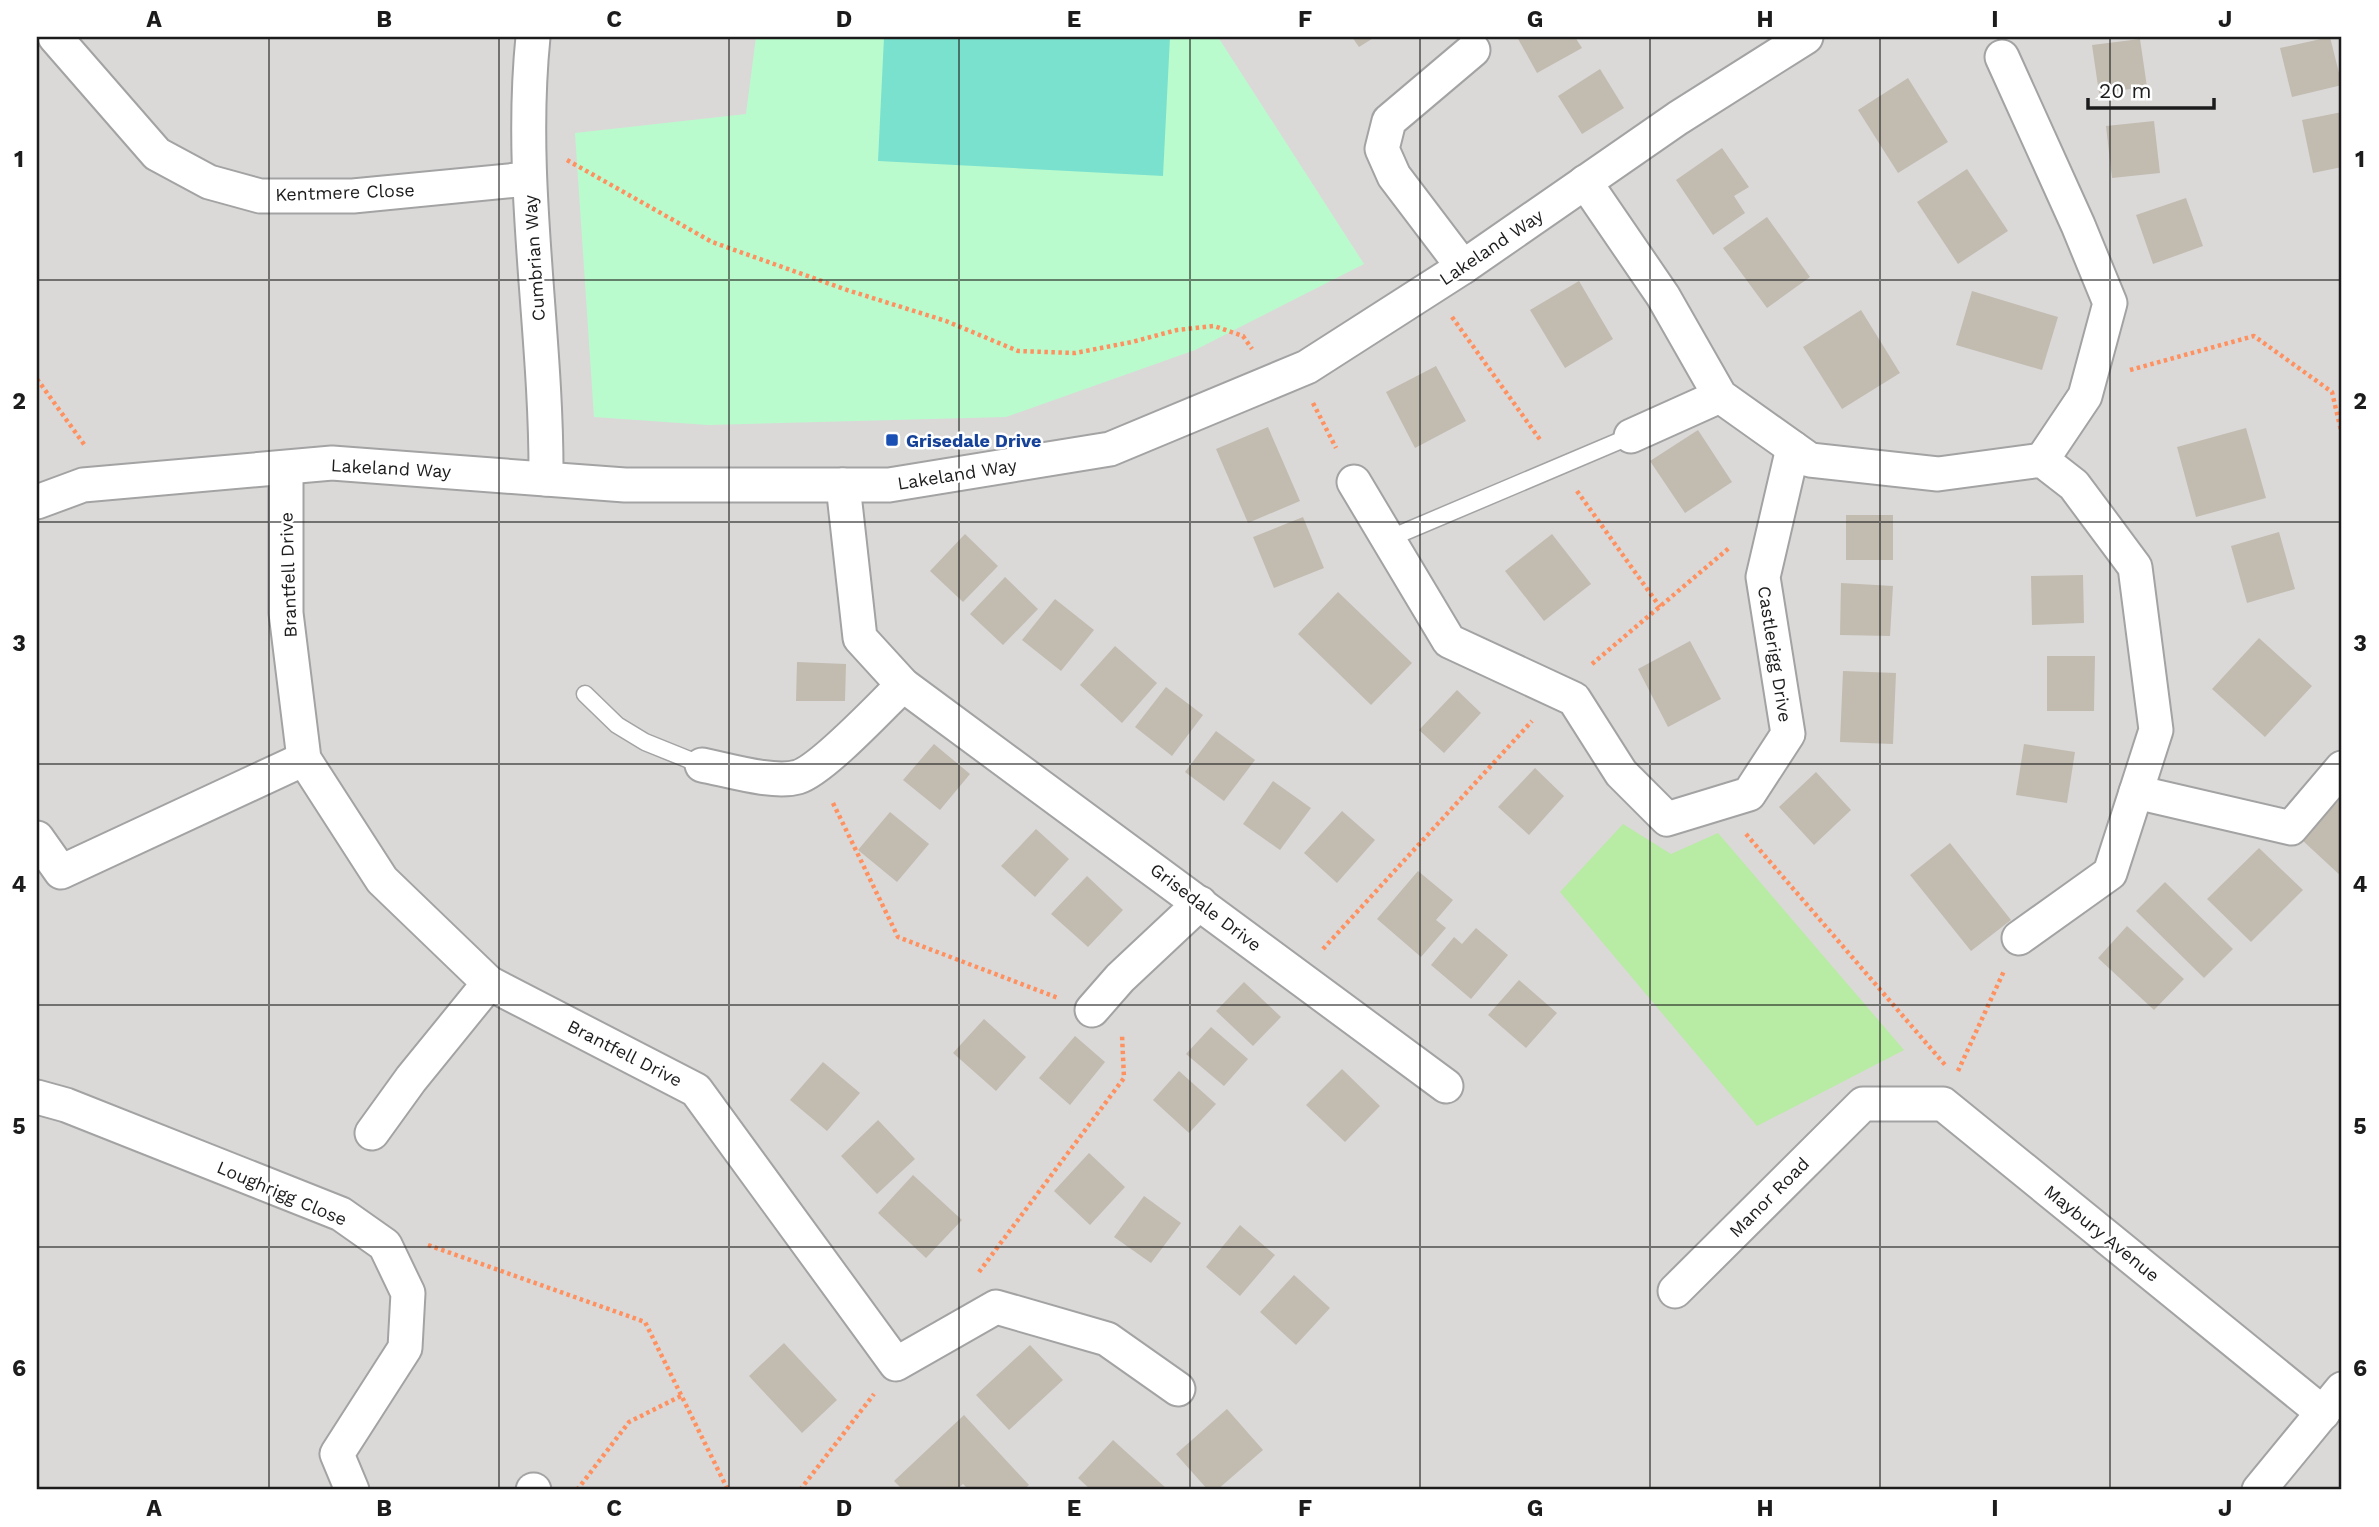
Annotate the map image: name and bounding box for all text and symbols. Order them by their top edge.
text: A [146,6,162,33]
text: B [376,6,392,33]
text: C [606,6,622,33]
text: D [836,6,852,33]
text: E [1067,6,1081,33]
text: F [1298,6,1312,33]
text: G [1527,6,1543,33]
text: H [1756,6,1774,33]
text: I [1991,6,1999,33]
text: J [2218,6,2232,33]
scale bar [2088,66,2214,110]
text: 20 m [2099,78,2151,103]
text: 1 [14,146,24,173]
text: 1 [2355,146,2365,173]
street label: Kentmere Close [275,179,415,205]
street label: Cumbrian Way [519,193,549,322]
street label: Lakeland Way [1435,204,1547,289]
text: 2 [12,388,26,415]
text: 2 [2353,388,2367,415]
place label: Grisedale Drive [906,430,1041,451]
marker: Grisedale Drive [884,432,900,448]
street label: Lakeland Way [330,454,452,482]
street label: Lakeland Way [896,454,1019,494]
street label: Brantfell Drive [275,512,301,638]
street label: Castlerigg Drive [1754,584,1796,724]
text: 3 [12,630,26,657]
text: 3 [2353,630,2367,657]
street label: Grisedale Drive [1146,858,1266,956]
text: 4 [12,871,27,898]
text: 4 [2353,871,2368,898]
street label: Brantfell Drive [564,1015,686,1091]
text: 5 [12,1113,26,1140]
text: 5 [2353,1113,2367,1140]
street label: Manor Road [1725,1153,1813,1241]
street label: Loughrigg Close [214,1156,350,1230]
street label: Maybury Avenue [2040,1180,2164,1286]
text: 6 [12,1355,26,1382]
text: 6 [2353,1355,2367,1382]
text: A [146,1495,162,1522]
text: B [376,1495,392,1522]
text: C [606,1495,622,1522]
text: D [836,1495,852,1522]
text: E [1067,1495,1081,1522]
text: F [1298,1495,1312,1522]
text: G [1527,1495,1543,1522]
text: H [1756,1495,1774,1522]
text: I [1991,1495,1999,1522]
text: J [2218,1495,2232,1522]

